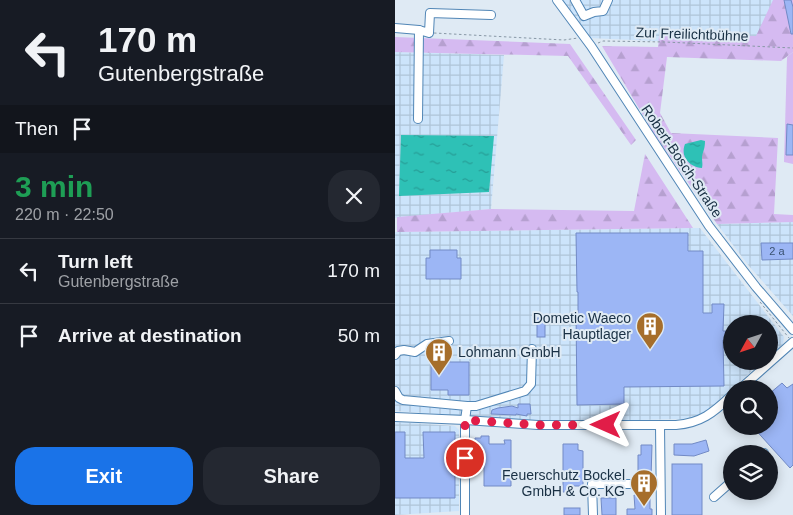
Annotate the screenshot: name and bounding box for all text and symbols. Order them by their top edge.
icon: left [15,20,80,85]
text: 170 m [98,20,197,59]
street label: Zur Freilichtbühne [635,24,749,44]
text: Gutenbergstraße [98,61,264,86]
street label: Robert-Bosch-Straße [638,102,726,220]
icon: arrive [68,115,96,143]
text: Then [15,118,58,139]
text: 3 min [15,170,93,203]
button: close [328,170,380,222]
text: 220 m · 22:50 [15,206,114,223]
house number: 2 a [769,245,786,257]
text: Turn left [58,251,133,272]
icon: left [15,257,43,285]
text: 170 m [327,260,380,281]
text: Gutenbergstraße [58,273,179,290]
place label: Dometic Waeco Hauptlager [533,310,631,342]
building icon: Dometic Waeco Hauptlager [635,311,665,350]
north arrow [723,315,777,370]
map controls [723,315,778,500]
icon: arrive [15,322,43,350]
text: Arrive at destination [58,325,242,346]
text: 50 m [338,325,380,346]
building icon: Lohmann GmbH [424,337,454,376]
place label: Lohmann GmbH [458,344,561,360]
button: search [723,380,778,435]
position arrow [579,398,631,450]
pin [444,437,486,479]
icon: arrive [451,444,479,472]
button: layers [723,445,778,500]
button: Exit [15,447,193,505]
button: Share [203,447,380,505]
place label: Feuerschutz Bockel GmbH & Co. KG [502,467,625,499]
building icon: Feuerschutz Bockel GmbH & Co. KG [629,468,659,507]

